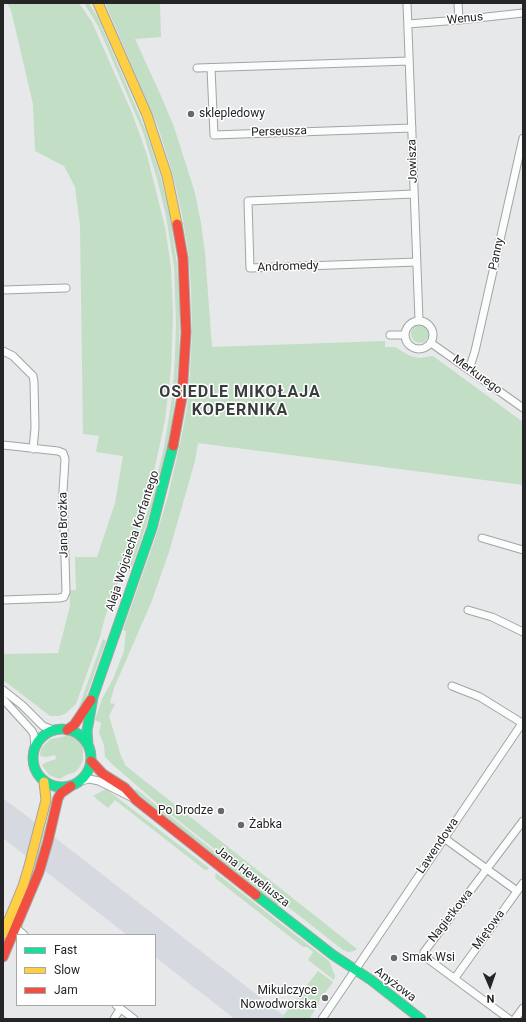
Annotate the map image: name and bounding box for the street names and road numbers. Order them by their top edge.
street label: Wenus [446,10,484,28]
street label: Perseusza [251,124,307,140]
street label: Jowisza [405,139,421,183]
street label: Panny [486,236,508,272]
street label: Andromedy [257,259,319,275]
street label: Merkurego [450,352,504,398]
street label: Aleja Wojciecha Korfantego [103,469,163,613]
street label: Jana Brożka [56,492,72,558]
street label: Lawendowa [414,815,462,877]
street label: Jana Heweliusza [212,843,292,911]
street label: Nagietkowa [426,887,476,945]
street label: Miętowa [470,907,508,953]
street label: Anyżowa [371,965,419,1005]

